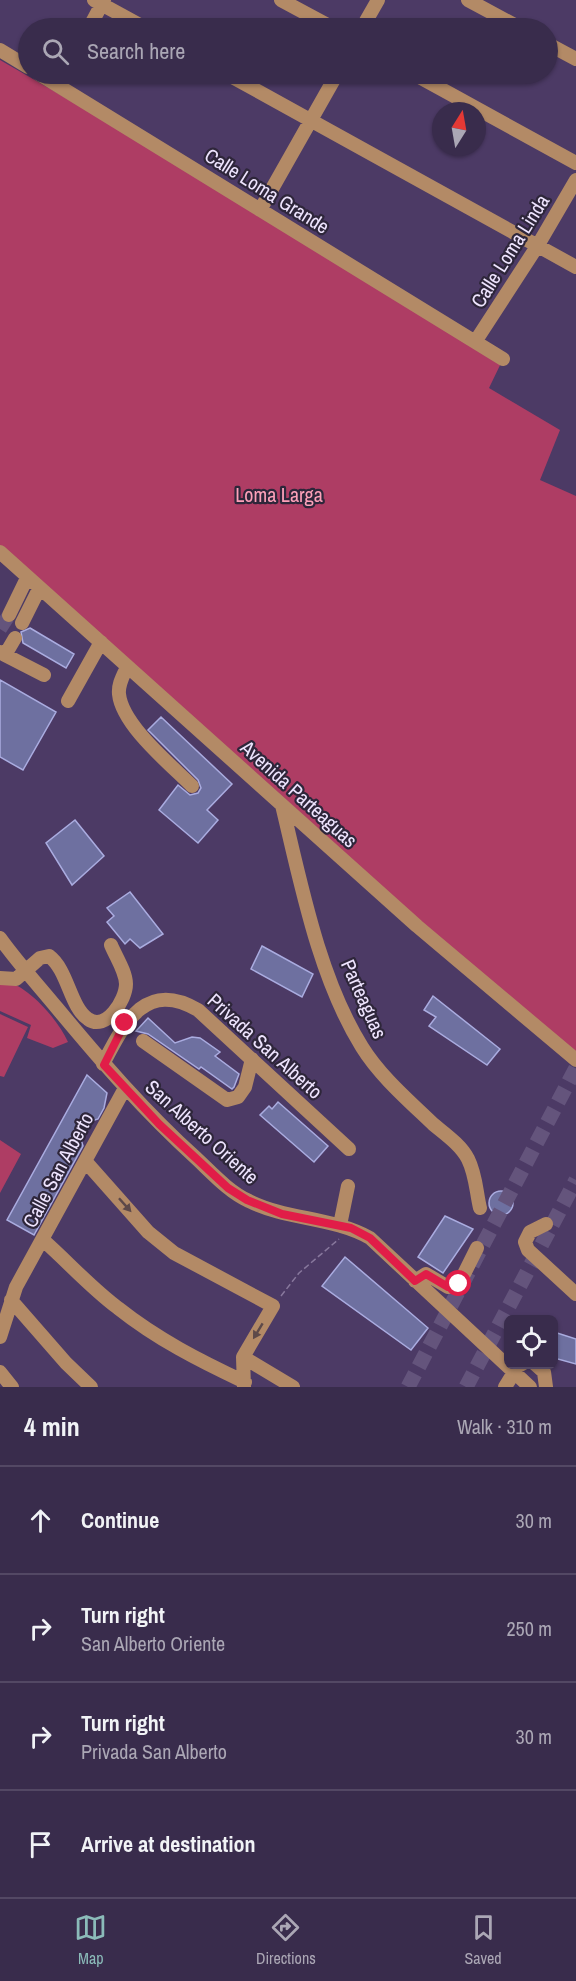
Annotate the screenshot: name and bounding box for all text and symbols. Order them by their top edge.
search box [18,18,558,84]
icon: search [39,35,72,68]
text: Search here [87,36,185,66]
north arrow [432,102,486,156]
street label: Calle Loma Grande [200,141,335,240]
street label: Calle Loma Linda [464,189,555,312]
park label: Loma Larga [235,481,323,508]
street label: Avenida Parteaguas [234,733,363,853]
street label: Parteaguas [335,955,394,1043]
street label: Privada San Alberto [202,987,329,1104]
route end [111,1009,137,1035]
street label: San Alberto Oriente [140,1073,265,1190]
street label: Calle San Alberto [16,1107,99,1232]
one-way arrow [118,1198,132,1213]
route start [445,1270,471,1296]
map controls [504,1315,558,1369]
button: locate [504,1315,558,1369]
one-way arrow [253,1323,264,1339]
text: 4 min [24,1409,80,1444]
text: Walk · 310 m [457,1413,552,1440]
icon: ahead [24,1504,57,1537]
text: Continue [81,1505,159,1535]
text: 30 m [516,1507,552,1534]
text: Turn right [81,1600,165,1630]
icon: right [24,1612,57,1645]
text: 250 m [506,1615,552,1642]
text: San Alberto Oriente [81,1630,225,1657]
text: Turn right [81,1708,165,1738]
icon: right [24,1720,57,1753]
text: 30 m [516,1723,552,1750]
text: Privada San Alberto [81,1738,227,1765]
icon: arrive [24,1828,57,1861]
text: Arrive at destination [81,1829,255,1859]
tab: Map [74,1911,107,1969]
tab: Directions [256,1911,316,1969]
tab: Saved [464,1911,502,1969]

